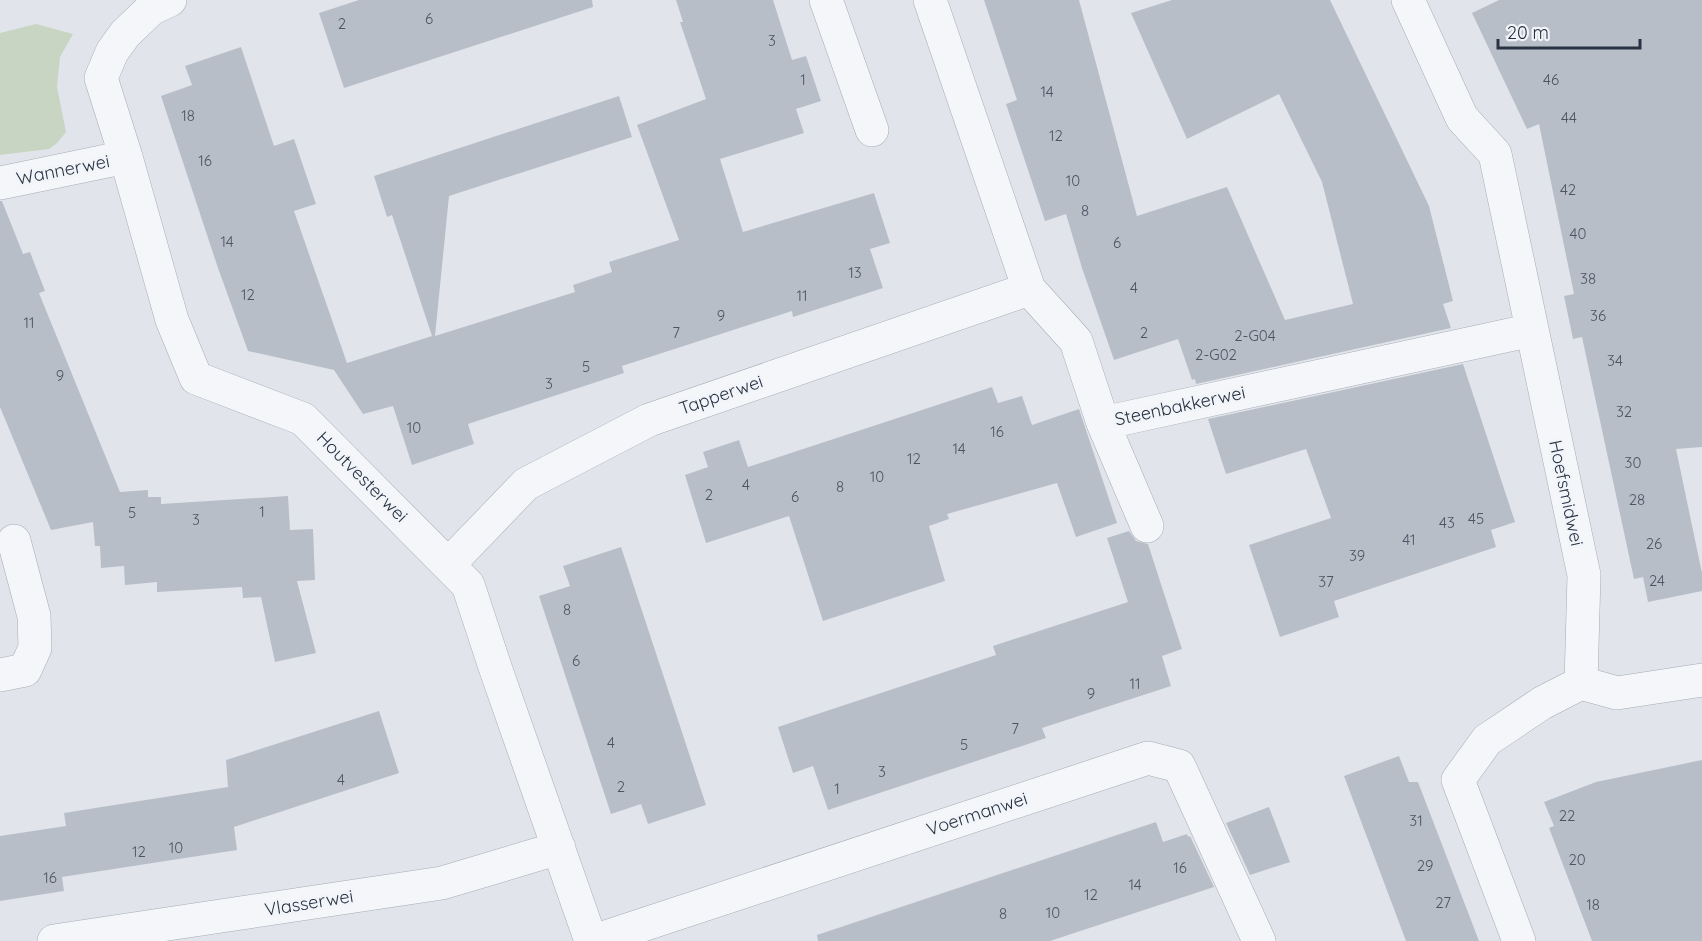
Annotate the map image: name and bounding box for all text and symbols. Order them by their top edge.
house number: 6 [425,9,433,28]
scale bar [1498,12,1640,50]
house number: 2 [338,14,346,33]
text: 20 m [1507,21,1549,44]
house number: 3 [768,31,776,50]
house number: 1 [800,70,806,89]
house number: 46 [1543,70,1559,89]
house number: 14 [1040,82,1054,101]
house number: 18 [181,106,195,125]
house number: 44 [1561,108,1577,127]
house number: 12 [1049,126,1063,145]
street label: Wannerwei [14,149,111,190]
house number: 16 [198,151,212,170]
house number: 10 [1066,171,1080,190]
house number: 42 [1560,180,1576,199]
house number: 8 [1081,201,1089,220]
house number: 40 [1570,224,1586,243]
house number: 14 [220,232,234,251]
house number: 6 [1113,233,1121,252]
house number: 13 [848,263,862,282]
house number: 38 [1580,269,1596,288]
house number: 4 [1130,278,1138,297]
house number: 12 [241,285,255,304]
house number: 11 [796,286,808,305]
house number: 9 [717,306,725,325]
house number: 36 [1590,306,1606,325]
house number: 11 [23,313,35,332]
house number: 7 [672,323,680,342]
house number: 2 [1140,323,1148,342]
house number: 2-G04 [1234,326,1276,345]
house number: 2-G02 [1195,345,1237,364]
house number: 34 [1607,351,1623,370]
house number: 5 [582,357,590,376]
house number: 9 [56,366,64,385]
street label: Tapperwei [676,369,766,420]
house number: 3 [545,374,553,393]
street label: Steenbakkerwei [1112,380,1247,431]
house number: 32 [1616,402,1632,421]
house number: 10 [407,418,421,437]
house number: 16 [990,422,1004,441]
street label: Houtvesterwei [312,426,413,527]
street label: Hoefsmidwei [1544,438,1589,548]
house number: 14 [952,439,966,458]
house number: 12 [907,449,921,468]
house number: 30 [1625,453,1641,472]
house number: 10 [870,467,884,486]
house number: 4 [742,475,750,494]
house number: 8 [836,477,844,496]
house number: 2 [705,485,713,504]
house number: 6 [791,487,799,506]
house number: 28 [1629,490,1645,509]
house number: 1 [259,502,265,521]
house number: 5 [128,503,136,522]
house number: 45 [1468,509,1484,528]
house number: 3 [192,510,200,529]
house number: 43 [1439,513,1455,532]
house number: 41 [1402,530,1416,549]
house number: 26 [1646,534,1662,553]
house number: 39 [1349,546,1365,565]
house number: 24 [1649,571,1665,590]
house number: 37 [1318,572,1334,591]
house number: 8 [563,600,571,619]
house number: 6 [572,651,580,670]
house number: 11 [1129,674,1141,693]
house number: 9 [1087,684,1095,703]
house number: 7 [1011,719,1019,738]
house number: 4 [607,733,615,752]
house number: 5 [960,735,968,754]
house number: 3 [878,762,886,781]
house number: 4 [337,770,345,789]
house number: 2 [617,777,625,796]
house number: 1 [834,779,840,798]
street label: Voermanwei [923,786,1030,841]
house number: 22 [1559,806,1575,825]
house number: 31 [1409,811,1423,830]
house number: 10 [169,838,183,857]
house number: 12 [132,842,146,861]
house number: 20 [1568,850,1586,869]
house number: 29 [1417,856,1433,875]
house number: 16 [1173,858,1187,877]
house number: 16 [43,868,57,887]
house number: 14 [1128,875,1142,894]
street label: Vlasserwei [263,884,355,921]
house number: 12 [1084,885,1098,904]
house number: 27 [1435,893,1451,912]
house number: 18 [1586,895,1600,914]
house number: 10 [1046,903,1060,922]
house number: 8 [999,904,1007,923]

